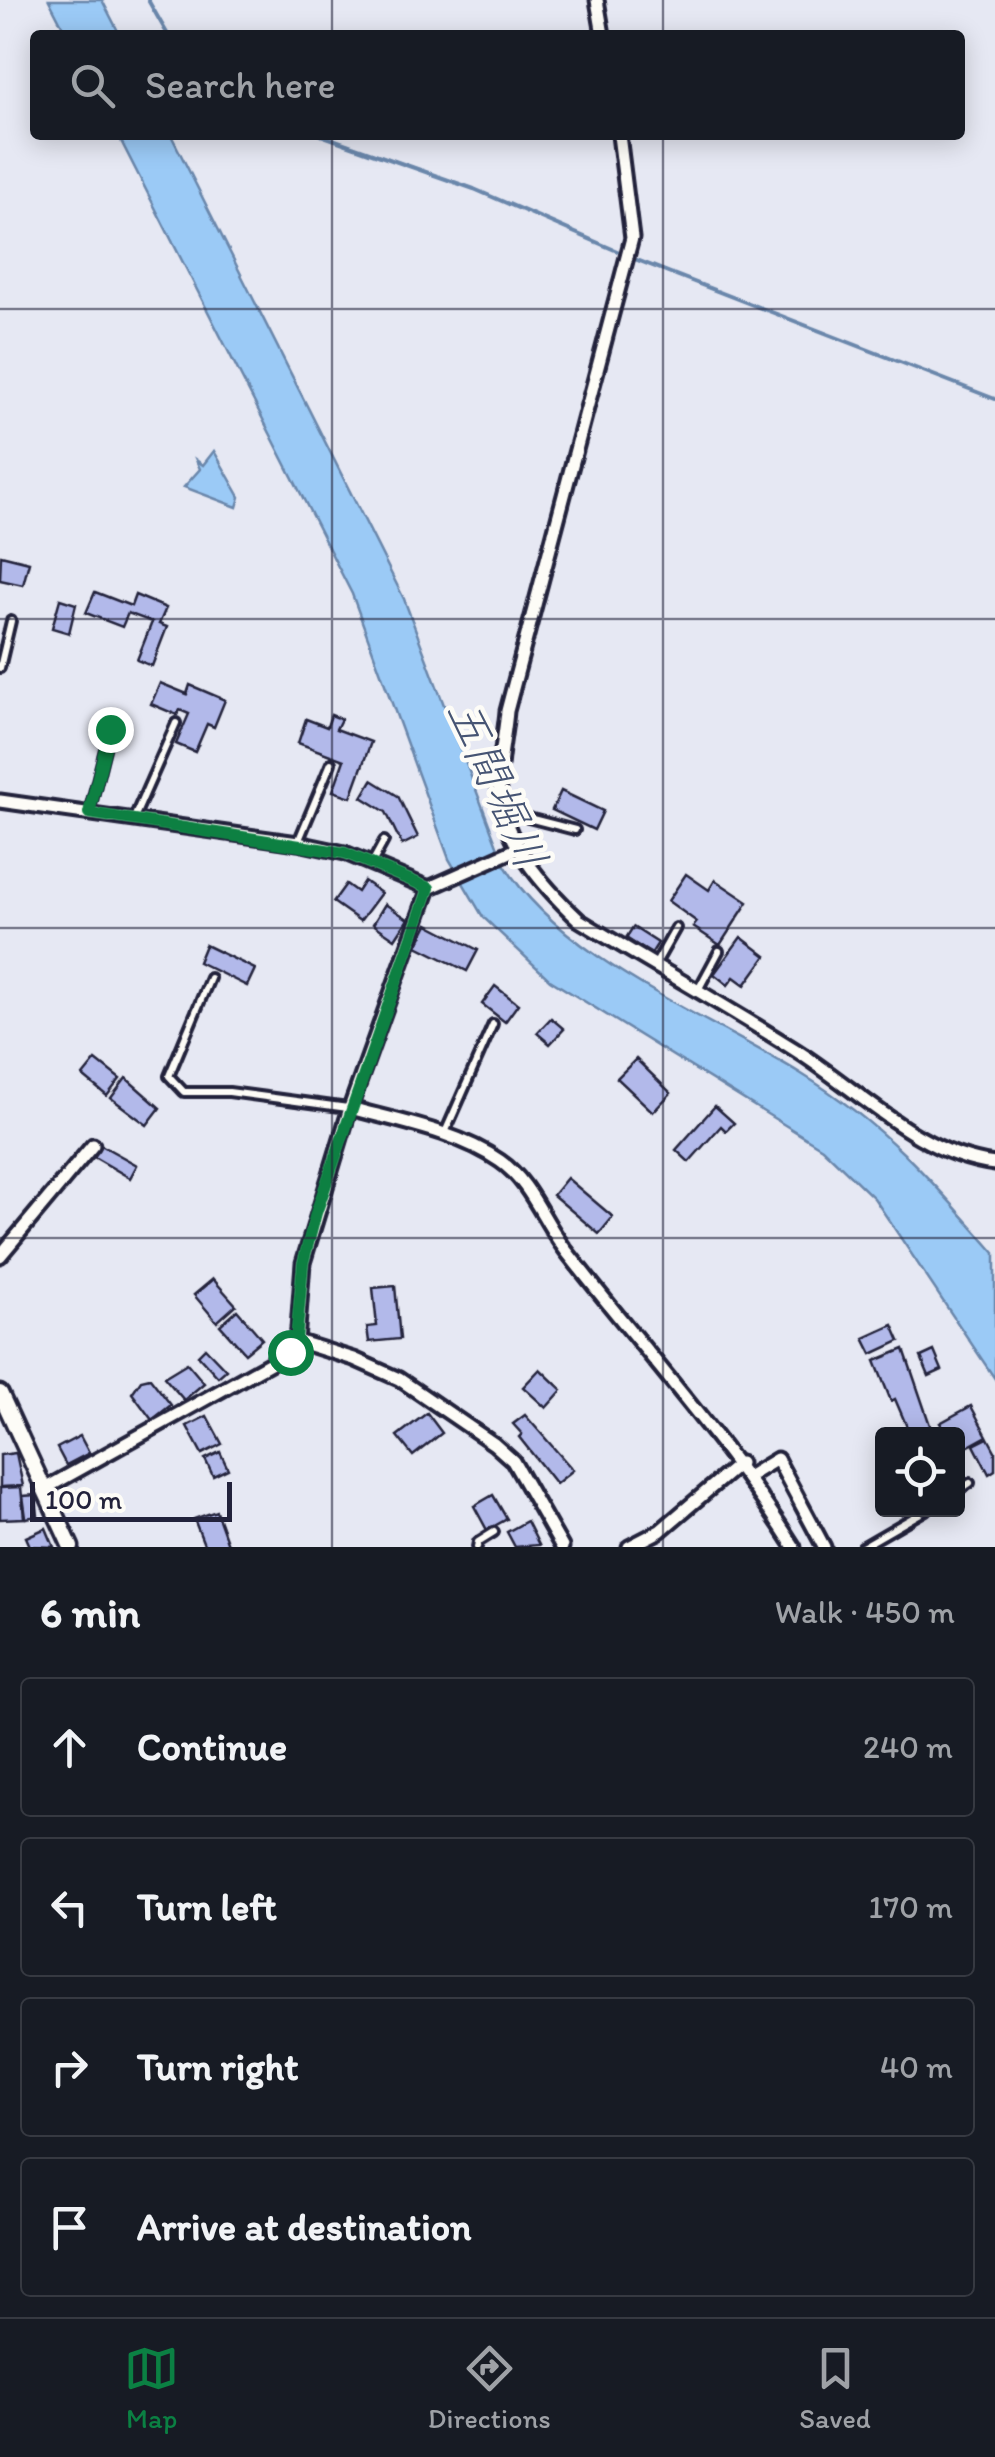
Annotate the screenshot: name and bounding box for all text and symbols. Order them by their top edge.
search box [30,30,965,140]
icon: search [65,58,120,113]
text: Search here [145,62,336,108]
water label: 五間堀川 [437,691,559,877]
route end [88,707,134,753]
route start [268,1330,314,1376]
map controls [875,1427,965,1517]
button: locate [875,1427,965,1517]
scale bar [30,1477,232,1522]
text: 100 m [45,1482,122,1516]
text: 6 min [40,1587,140,1638]
text: Walk · 450 m [775,1593,955,1631]
icon: ahead [42,1720,97,1775]
text: Continue [137,1724,287,1770]
text: 240 m [863,1728,953,1766]
icon: left [42,1880,97,1935]
text: Turn left [137,1884,277,1930]
text: 170 m [868,1888,953,1926]
icon: right [42,2040,97,2095]
text: Turn right [137,2044,299,2090]
text: 40 m [880,2048,953,2086]
icon: arrive [42,2200,97,2255]
text: Arrive at destination [137,2204,472,2250]
tab: Map [124,2341,179,2435]
tab: Directions [428,2341,551,2435]
tab: Saved [799,2341,871,2435]

